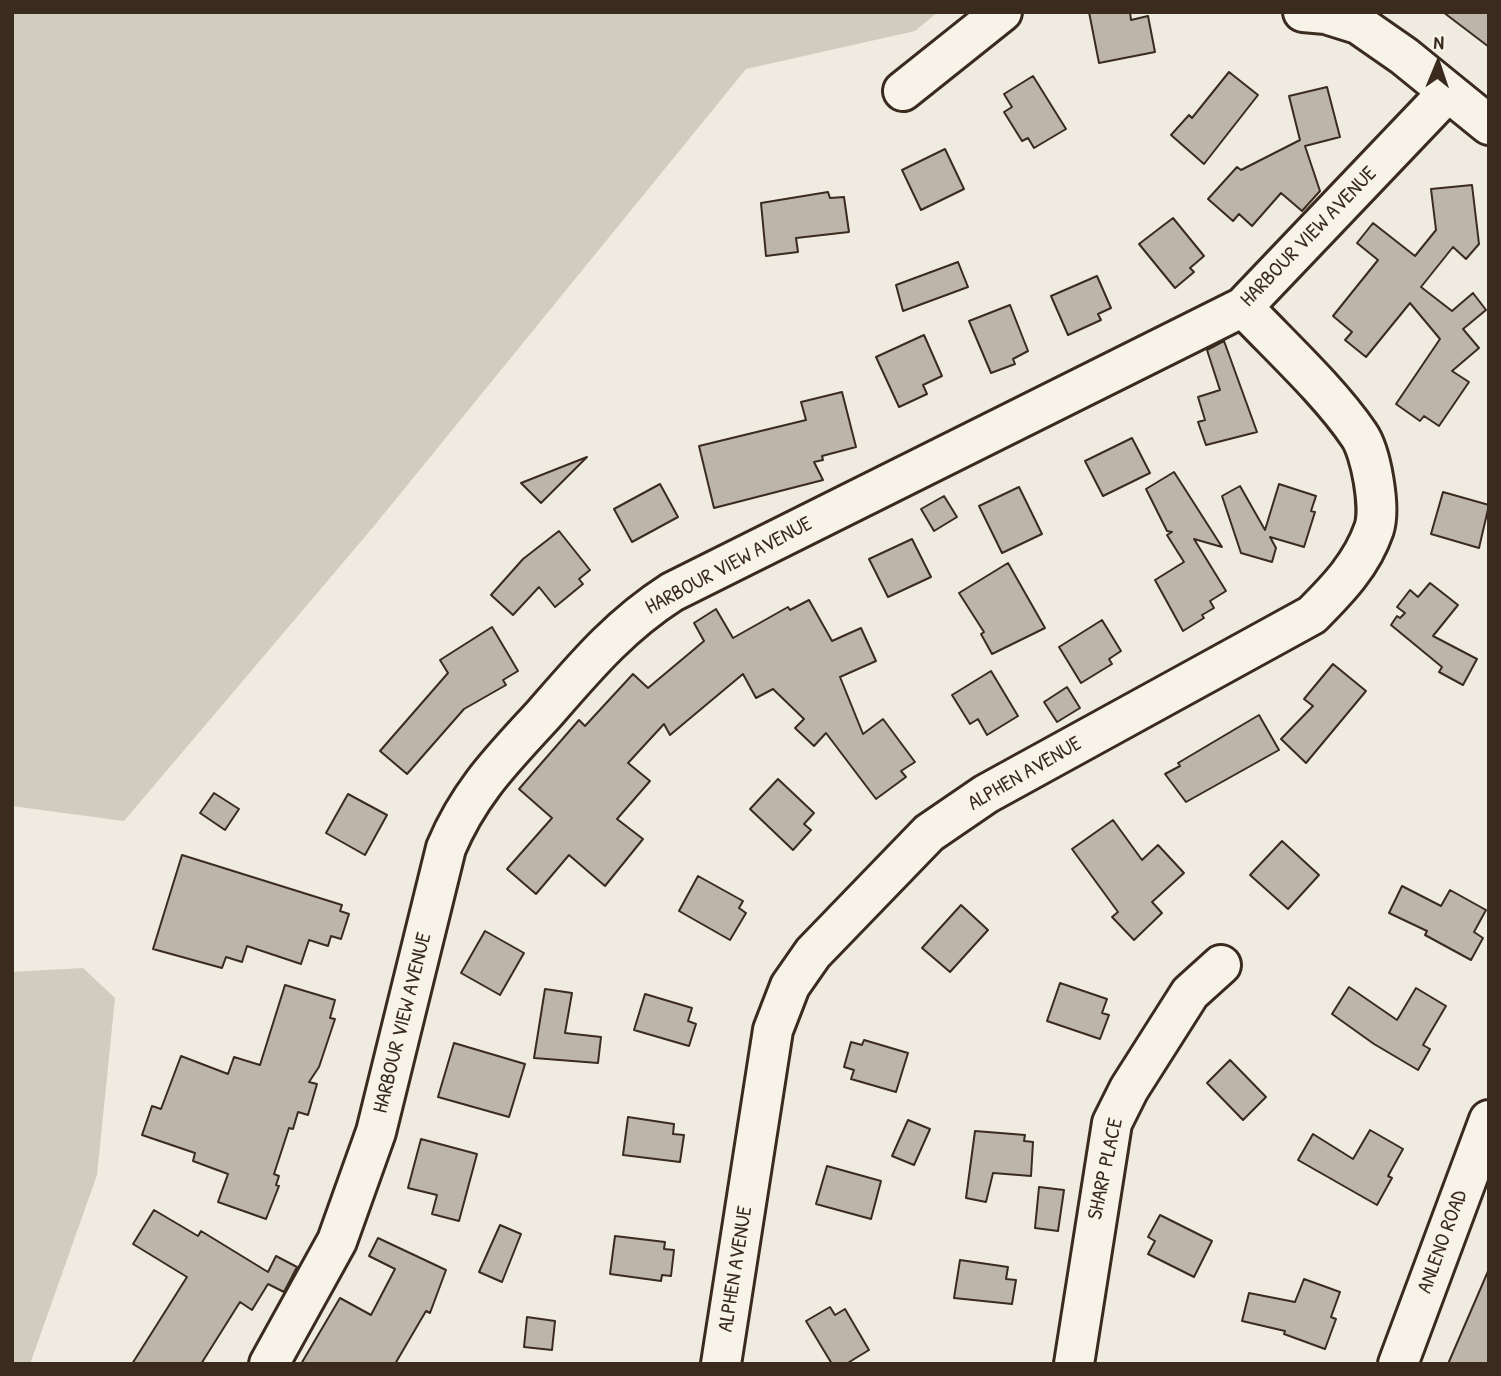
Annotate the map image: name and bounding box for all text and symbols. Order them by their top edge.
north arrow [1403,28,1473,98]
text: N [1433,29,1444,55]
street label: HARBOUR VIEW AVENUE [1236,162,1382,312]
street label: HARBOUR VIEW AVENUE [641,511,817,621]
street label: ALPHEN AVENUE [964,731,1086,817]
street label: HARBOUR VIEW AVENUE [368,930,438,1116]
street label: SHARP PLACE [1083,1116,1129,1222]
street label: ANLENO ROAD [1413,1187,1473,1297]
street label: ALPHEN AVENUE [714,1205,758,1333]

